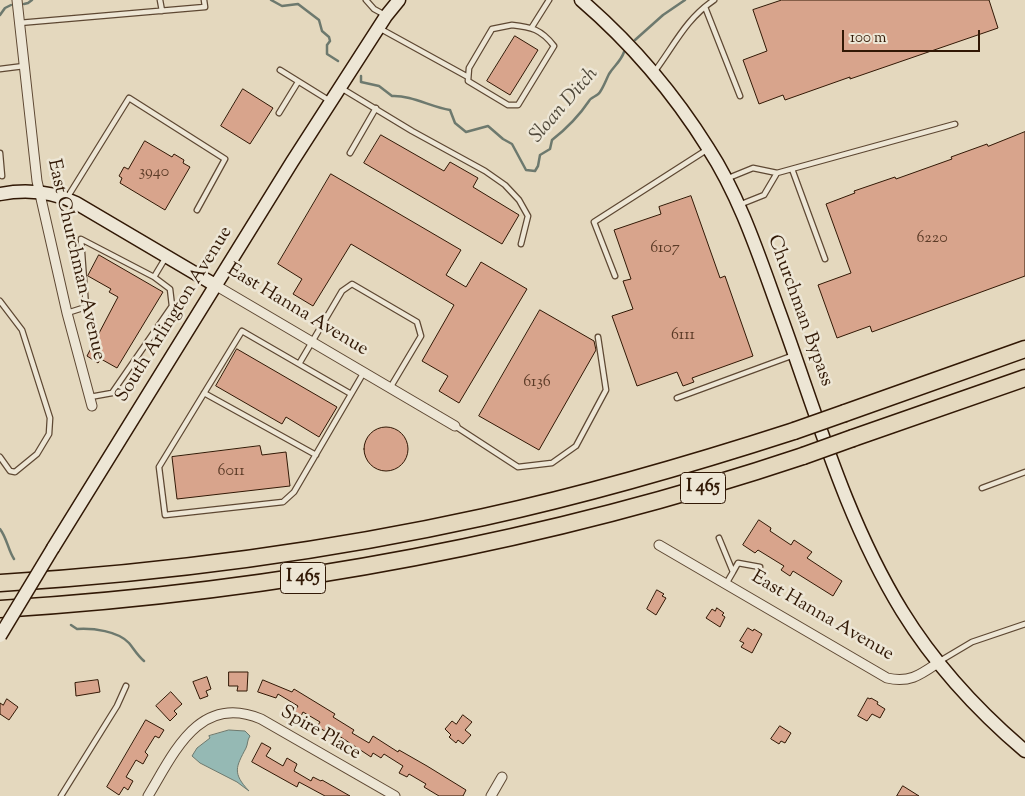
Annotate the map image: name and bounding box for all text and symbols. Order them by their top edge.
scale bar [845,20,982,52]
text: 100 m [850,28,886,49]
water label: Sloan Ditch [526,63,604,149]
street label: East Churchman Avenue [41,157,109,363]
house number: 3940 [139,163,169,183]
street label: South Arlington Avenue [112,223,238,407]
house number: 6220 [916,229,948,249]
street label: Churchman Bypass [761,232,837,390]
house number: 6107 [650,239,680,259]
street label: East Hanna Avenue [222,260,372,362]
house number: 6111 [671,326,695,346]
house number: 6136 [523,373,551,393]
house number: 6011 [217,462,245,482]
road number: I 465 [680,472,726,503]
road number: I 465 [280,562,326,594]
street label: East Hanna Avenue [747,567,897,667]
street label: Spire Place [276,702,364,766]

